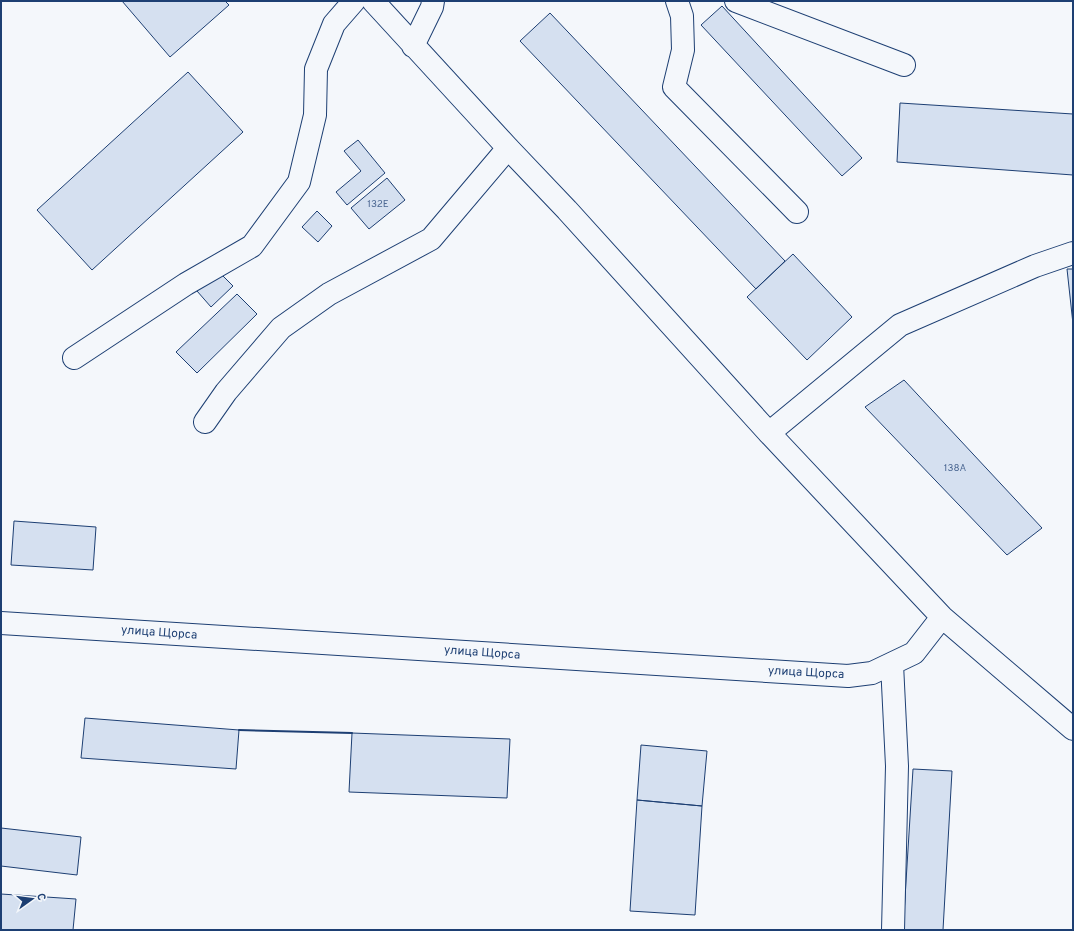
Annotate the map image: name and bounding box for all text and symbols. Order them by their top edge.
house number: 132Е [367,198,389,211]
house number: 138А [944,462,966,475]
street label: улица Щорса [120,622,198,644]
street label: улица Щорса [443,642,521,664]
street label: улица Щорса [767,663,845,683]
north arrow [12,879,52,919]
text: С [33,892,48,902]

